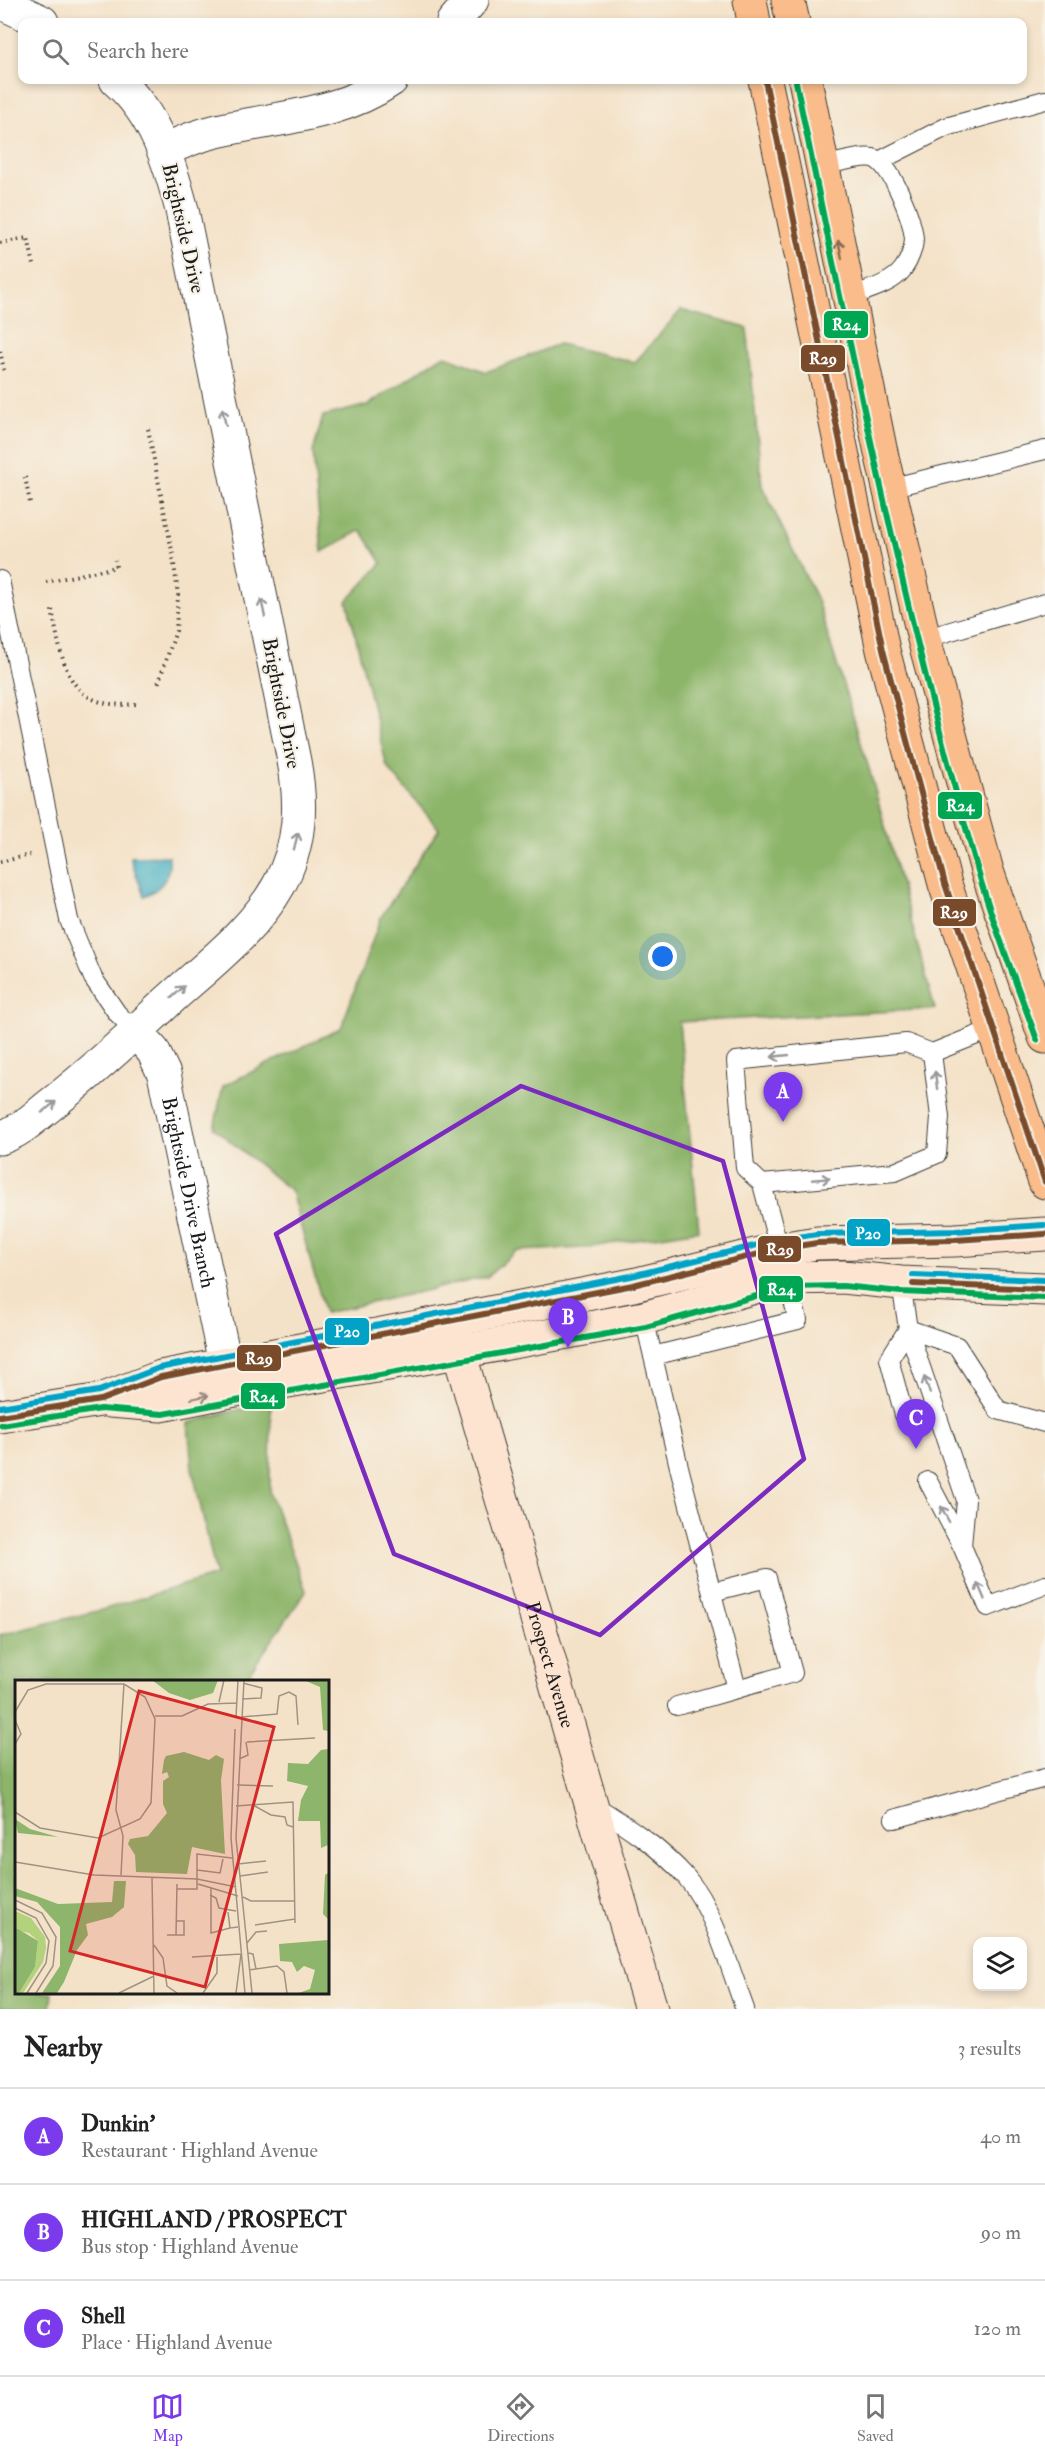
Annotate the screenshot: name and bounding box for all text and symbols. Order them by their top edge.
search box [18,18,1027,84]
icon: search [39,35,72,68]
text: Search here [87,37,189,65]
street label: Brightside Drive [156,161,211,296]
one-way arrow [834,240,846,259]
line badge: R24 [823,310,869,339]
text: R24 [832,315,861,335]
line badge: R29 [800,344,846,373]
text: R29 [809,349,837,369]
one-way arrow [218,408,229,427]
one-way arrow [257,599,268,618]
street label: Brightside Drive [257,636,306,771]
line badge: R24 [937,791,983,820]
text: R24 [946,796,975,816]
one-way arrow [290,832,302,851]
line badge: R29 [932,898,977,927]
text: R29 [940,903,968,923]
your location [648,942,677,971]
one-way arrow [170,985,185,999]
one-way arrow [770,1051,790,1062]
one-way arrow [930,1071,941,1090]
pin: A [764,1072,802,1122]
street label: Brightside Drive Branch [156,1095,221,1291]
one-way arrow [40,1100,56,1113]
one-way arrow [810,1173,830,1184]
line badge: P20 [846,1218,891,1247]
text: P20 [855,1224,881,1244]
line badge: R29 [757,1235,802,1263]
text: R29 [766,1240,794,1260]
line badge: R24 [758,1275,804,1303]
text: R24 [767,1280,796,1300]
pin: B [548,1298,588,1348]
line badge: P20 [324,1317,370,1346]
text: P20 [334,1322,360,1342]
line badge: R29 [236,1344,282,1372]
text: R29 [245,1349,273,1369]
one-way arrow [921,1376,932,1395]
line badge: R24 [240,1382,286,1410]
text: R24 [249,1387,278,1407]
one-way arrow [190,1391,209,1402]
pin: C [896,1400,936,1449]
one-way arrow [939,1505,950,1523]
one-way arrow [974,1582,986,1600]
street label: Prospect Avenue [520,1599,580,1731]
inset map [15,1680,328,1994]
map controls [973,1937,1027,1991]
button: layers [973,1937,1027,1991]
text: Nearby [24,2032,102,2064]
text: 3 results [958,2036,1021,2061]
text: Dunkin' [81,2110,155,2138]
text: A [37,2124,50,2149]
text: 40 m [980,2124,1021,2149]
text: Restaurant · Highland Avenue [81,2138,318,2163]
text: HIGHLAND / PROSPECT [81,2206,347,2234]
text: B [37,2220,50,2245]
text: 90 m [981,2220,1021,2245]
text: Bus stop · Highland Avenue [81,2234,298,2259]
text: Shell [81,2302,125,2330]
text: C [36,2316,51,2341]
text: 120 m [974,2316,1021,2341]
text: Place · Highland Avenue [81,2330,272,2355]
tab: Map [151,2390,184,2446]
tab: Directions [487,2390,554,2446]
tab: Saved [857,2390,894,2446]

